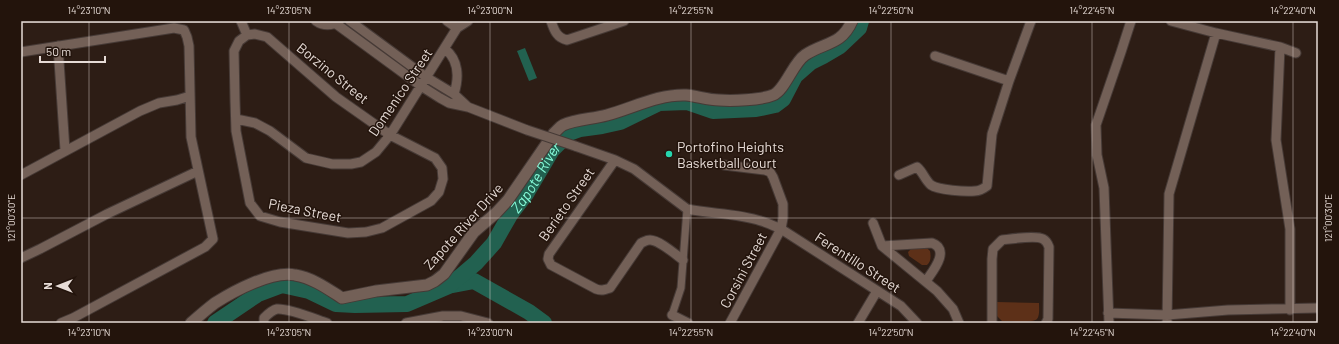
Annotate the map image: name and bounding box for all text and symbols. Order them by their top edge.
text: 14°23'10"N [67,4,111,16]
text: 14°23'05"N [267,4,311,16]
text: 14°23'00"N [467,4,513,16]
text: 14°22'55"N [669,4,713,16]
text: 14°22'50"N [868,4,914,16]
text: 14°22'45"N [1070,4,1114,16]
text: 14°22'40"N [1270,4,1316,16]
scale bar [40,38,105,64]
street label: Borzino Street [294,39,372,107]
text: 50 m [46,44,71,58]
street label: Domenico Street [364,45,436,139]
water label: Zapote River [506,138,564,216]
place label: Portofino Heights Basketball Court [677,138,784,171]
marker: Portofino Heights Basketball Court [664,149,674,159]
street label: Berieto Street [534,164,598,244]
street label: Zapote River Drive [420,179,506,273]
text: 121°00'30"E [5,194,17,242]
text: 121°00'30"E [1322,194,1334,242]
street label: Pieza Street [267,195,343,225]
street label: Ferentillo Street [812,228,904,296]
street label: Corsini Street [716,229,770,311]
north arrow [38,266,78,306]
text: N [41,282,54,290]
text: 14°23'10"N [67,326,111,338]
text: 14°23'05"N [267,326,311,338]
text: 14°23'00"N [467,326,513,338]
text: 14°22'55"N [669,326,713,338]
text: 14°22'50"N [868,326,914,338]
text: 14°22'45"N [1070,326,1114,338]
text: 14°22'40"N [1270,326,1316,338]

